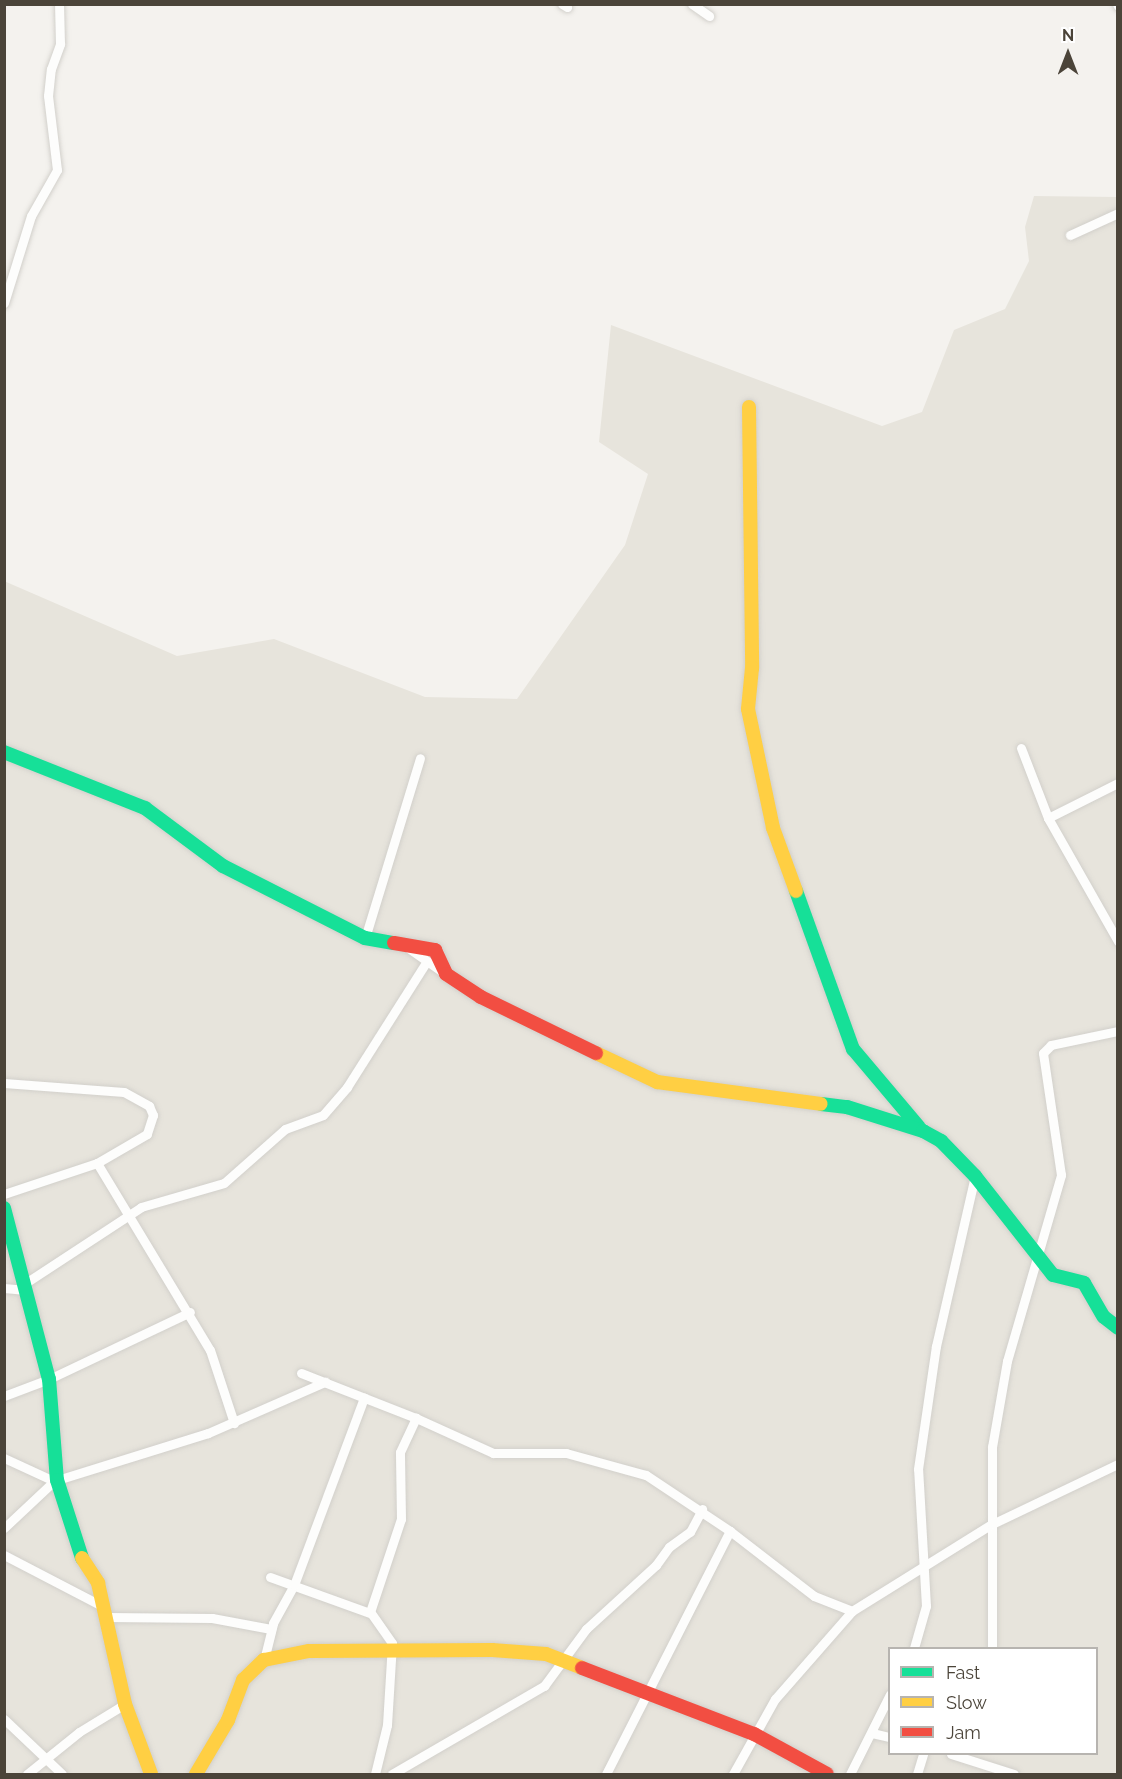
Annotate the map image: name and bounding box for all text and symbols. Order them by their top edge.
north arrow [1038,24,1098,84]
text: N [1062,26,1074,45]
legend [888,1647,1098,1755]
text: Fast [946,1662,980,1683]
text: Slow [946,1692,987,1713]
text: Jam [946,1722,981,1743]

